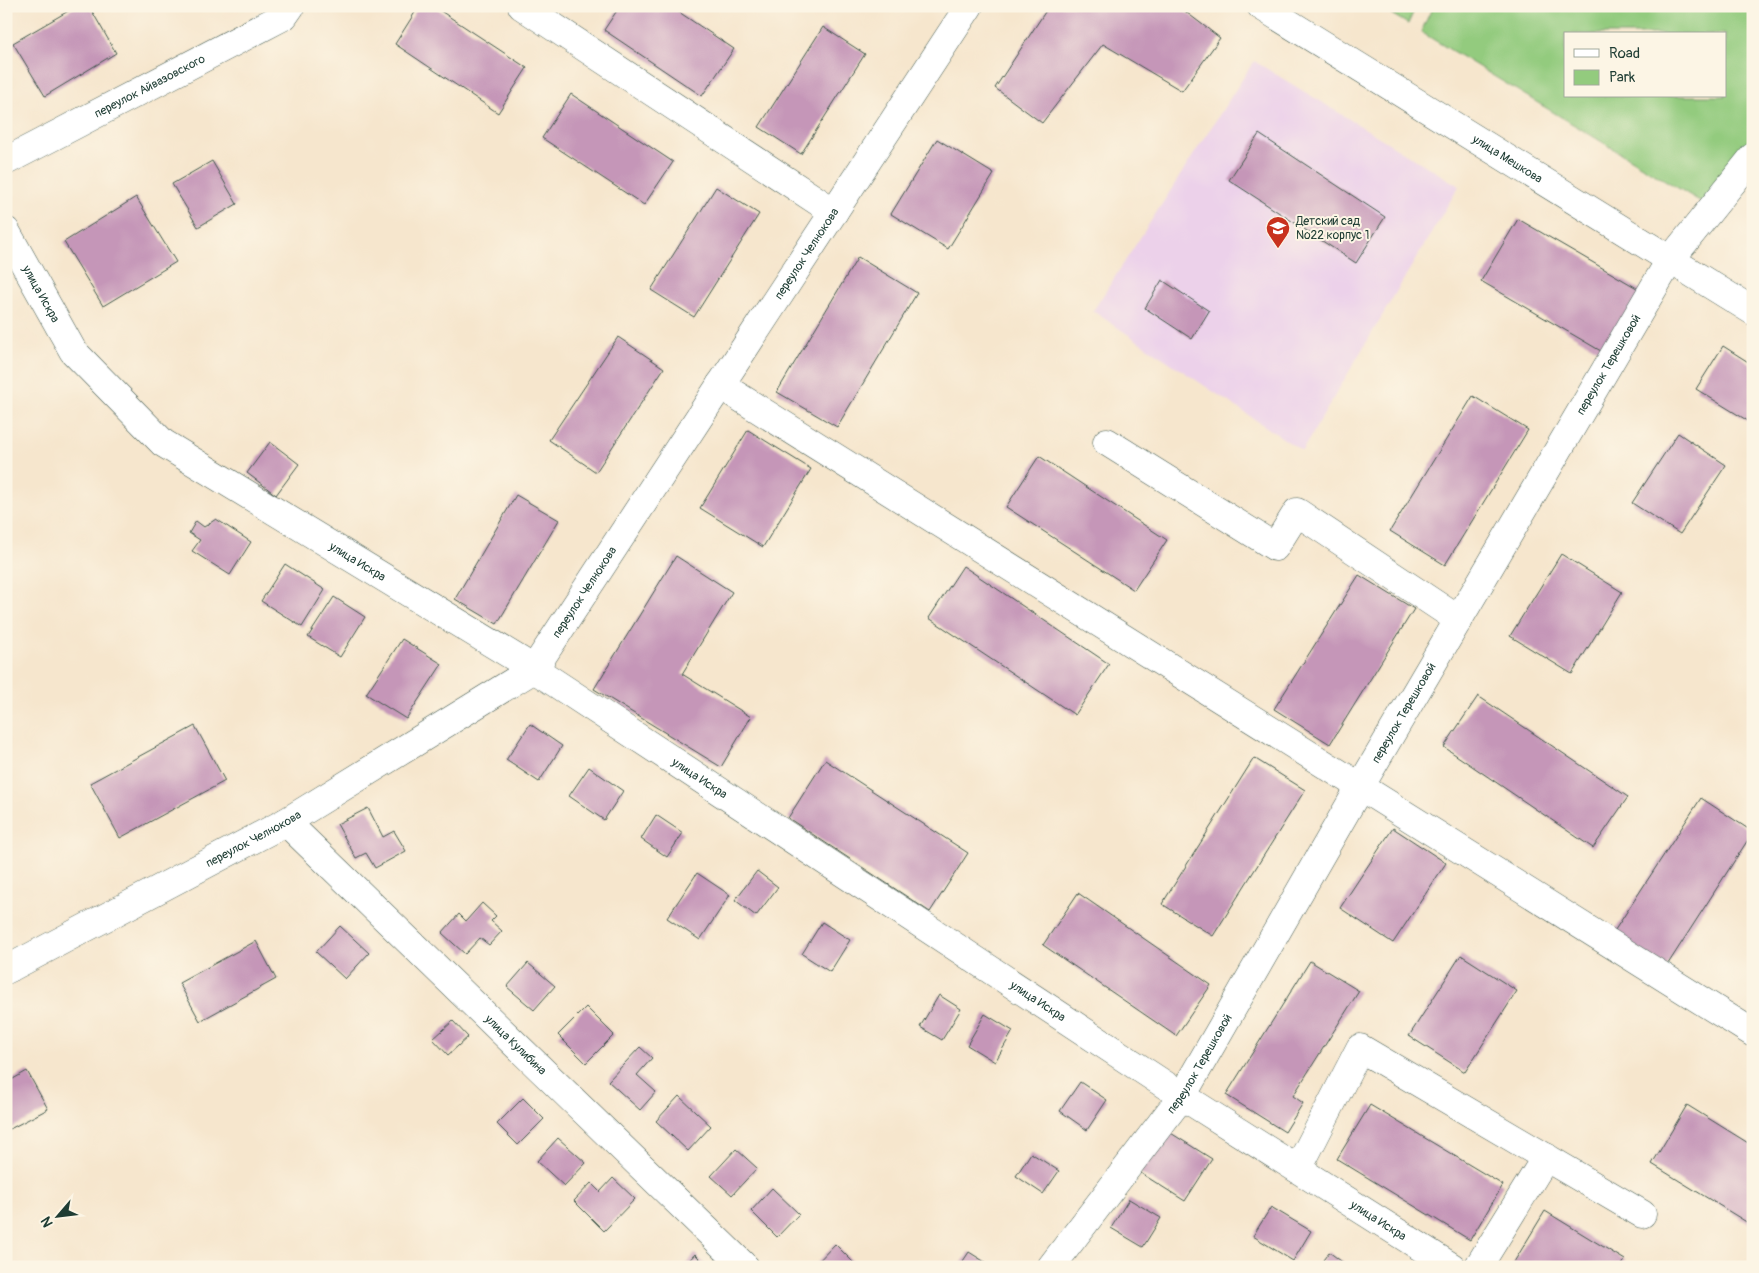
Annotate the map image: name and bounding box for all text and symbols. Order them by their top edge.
legend [1564,32,1726,98]
text: Road [1609,44,1640,63]
street label: переулок Айвазовского [92,51,208,122]
text: Park [1609,68,1636,87]
street label: улица Мешкова [1469,131,1545,187]
street label: переулок Челнокова [772,205,843,302]
place label: Детский сад №22 корпус 1 [1295,214,1370,243]
school or university icon: Детский сад №22 корпус 1 [1265,215,1291,249]
street label: улица Искра [18,262,63,326]
street label: переулок Терешковой [1574,312,1644,418]
street label: улица Искра [326,539,389,585]
street label: переулок Челнокова [549,544,620,641]
street label: переулок Терешковой [1369,660,1439,766]
street label: улица Искра [668,754,730,803]
street label: переулок Челнокова [203,807,305,871]
street label: улица Искра [1006,977,1069,1025]
street label: улица Кулибина [481,1011,550,1079]
street label: переулок Терешковой [1164,1011,1236,1117]
north arrow [32,1190,82,1240]
street label: улица Искра [1346,1197,1409,1244]
text: N [37,1214,57,1230]

